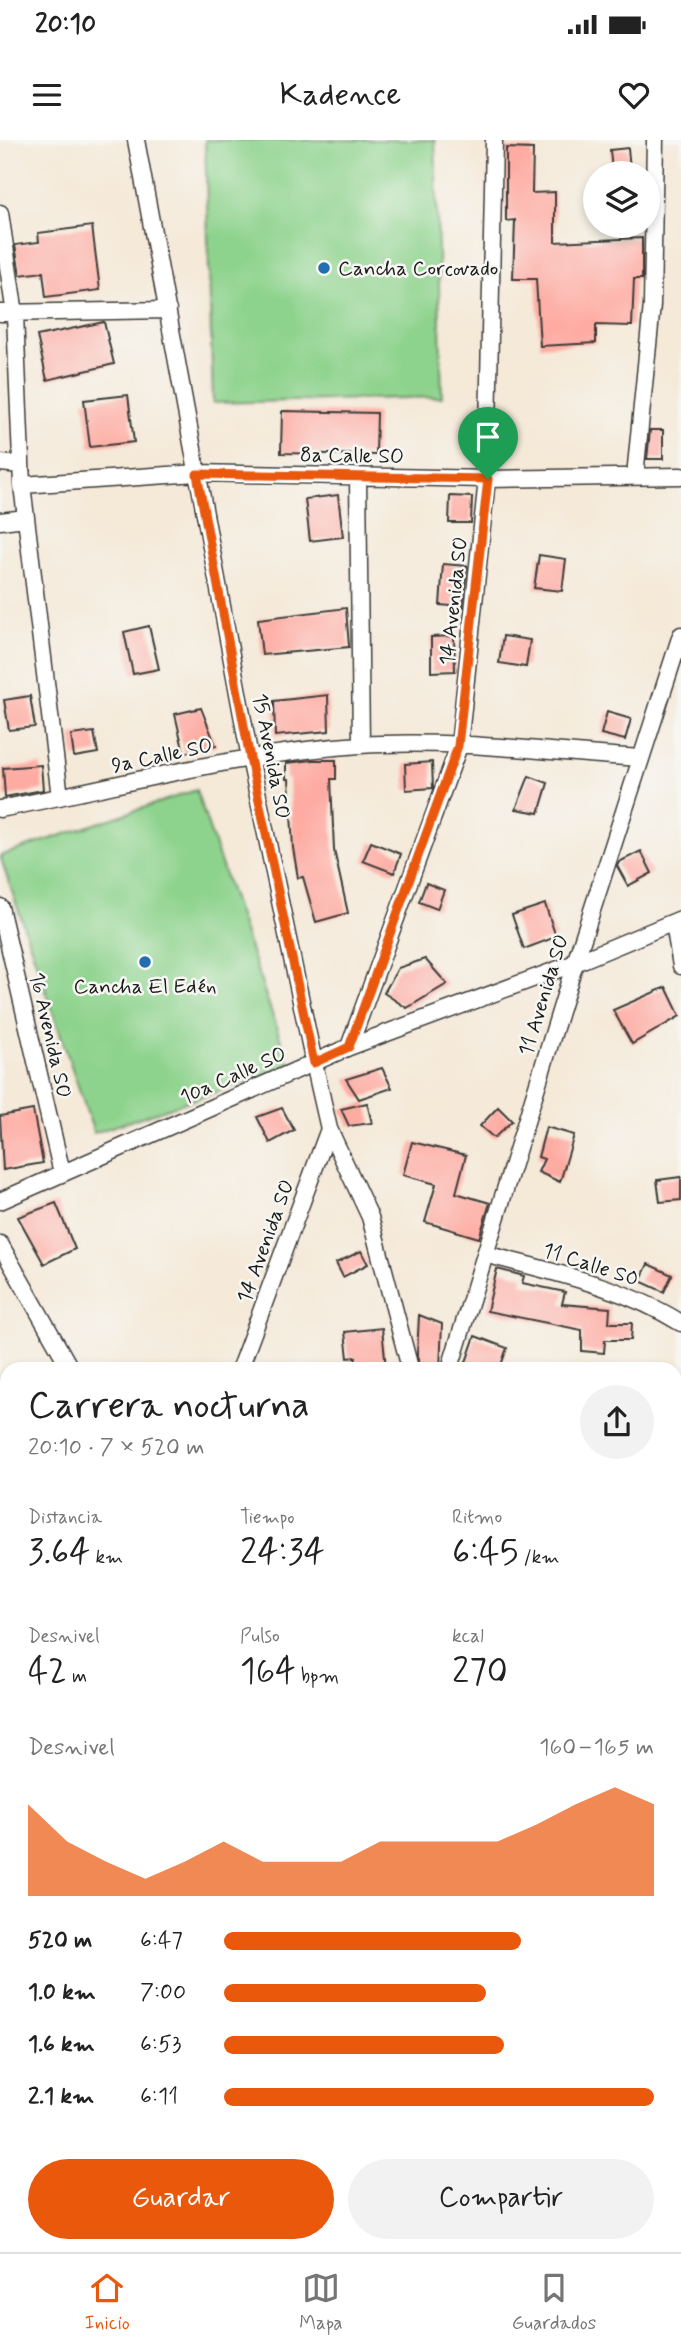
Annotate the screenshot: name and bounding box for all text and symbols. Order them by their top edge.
text: 20:10 [35,8,96,42]
text: Kadence [280,74,401,116]
icon: menu [28,76,66,114]
icon: heart [615,76,653,114]
map controls [583,161,660,238]
button: layers [583,161,660,238]
place label: Cancha Corcovado [338,255,498,283]
marker: Cancha Corcovado [316,260,332,276]
pin [458,407,518,479]
icon: arrive [469,418,507,456]
street label: 8a Calle SO [300,441,404,471]
street label: 14 Avenida SO [433,535,475,667]
street label: 15 Avenida SO [245,691,297,822]
street label: 9a Calle SO [109,732,215,780]
street label: 11 Avenida SO [512,931,576,1059]
marker: Cancha El Edén [137,954,153,970]
street label: 16 Avenida SO [22,970,78,1101]
place label: Cancha El Edén [74,973,217,1001]
street label: 10a Calle SO [176,1040,291,1112]
street label: 14 Avenida SO [231,1176,301,1307]
street label: 11 Calle SO [539,1236,642,1294]
text: Carrera nocturna [28,1382,310,1431]
button: share [580,1385,654,1459]
text: 20:10 · 7 × 520 m [28,1433,204,1463]
text: Distancia [28,1505,102,1530]
text: Tiempo [240,1505,295,1530]
text: Ritmo [452,1505,502,1530]
text: 3.64 [28,1530,90,1576]
text: 24:34 [240,1530,325,1576]
text: 6:45 [452,1530,518,1576]
text: km [90,1545,123,1570]
text: /km [518,1545,559,1570]
text: Desnivel [28,1624,100,1649]
text: Pulso [240,1624,280,1649]
text: kcal [452,1624,484,1649]
text: 42 [28,1649,67,1695]
text: 164 [240,1649,296,1695]
text: 270 [452,1649,508,1695]
text: m [67,1664,87,1689]
text: bpm [296,1664,339,1689]
text: Desnivel [28,1733,115,1763]
text: 160–165 m [539,1733,654,1763]
text: 520 m [28,1926,92,1956]
text: 6:47 [140,1926,183,1956]
text: 1.0 km [28,1978,96,2008]
text: 7:00 [140,1978,186,2008]
text: 1.6 km [28,2030,95,2060]
text: 6:53 [140,2030,181,2060]
text: 2.1 km [28,2082,94,2112]
text: 6:11 [140,2082,178,2112]
button: Guardar [28,2159,334,2239]
button: Compartir [348,2159,654,2239]
tab: Inicio [85,2269,130,2336]
tab: Mapa [299,2269,343,2336]
tab: Guardados [512,2269,596,2336]

